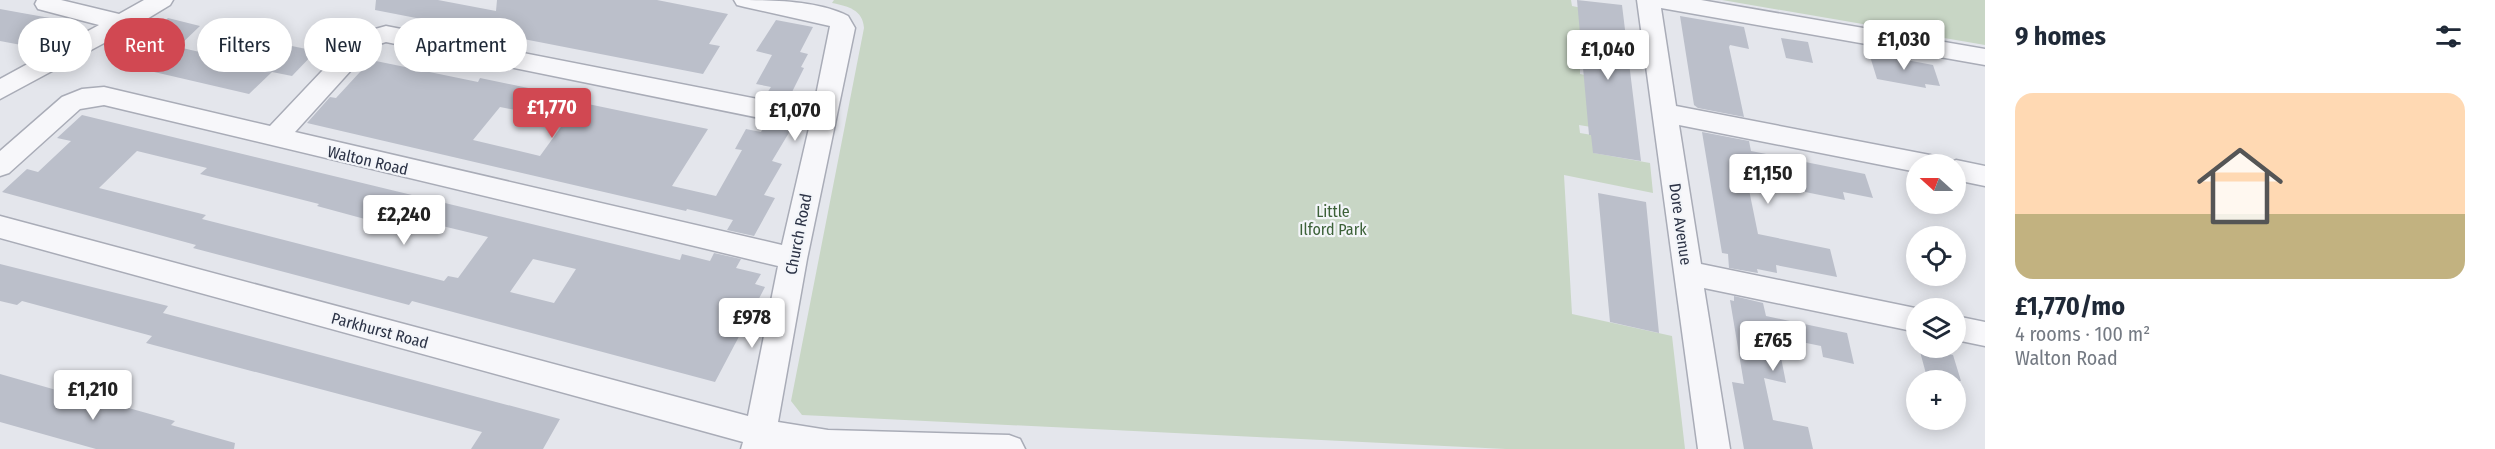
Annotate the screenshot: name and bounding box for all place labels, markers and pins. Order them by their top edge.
pin: £1,030 [1855,20,1953,71]
pin: £1,040 [1559,30,1657,81]
pin: £1,770 [503,88,601,139]
pin: £1,070 [746,91,844,142]
pin: £1,150 [1719,154,1817,205]
pin: £2,240 [355,195,453,246]
pin: £978 [716,298,788,349]
pin: £765 [1737,321,1809,372]
pin: £1,210 [44,370,142,421]

